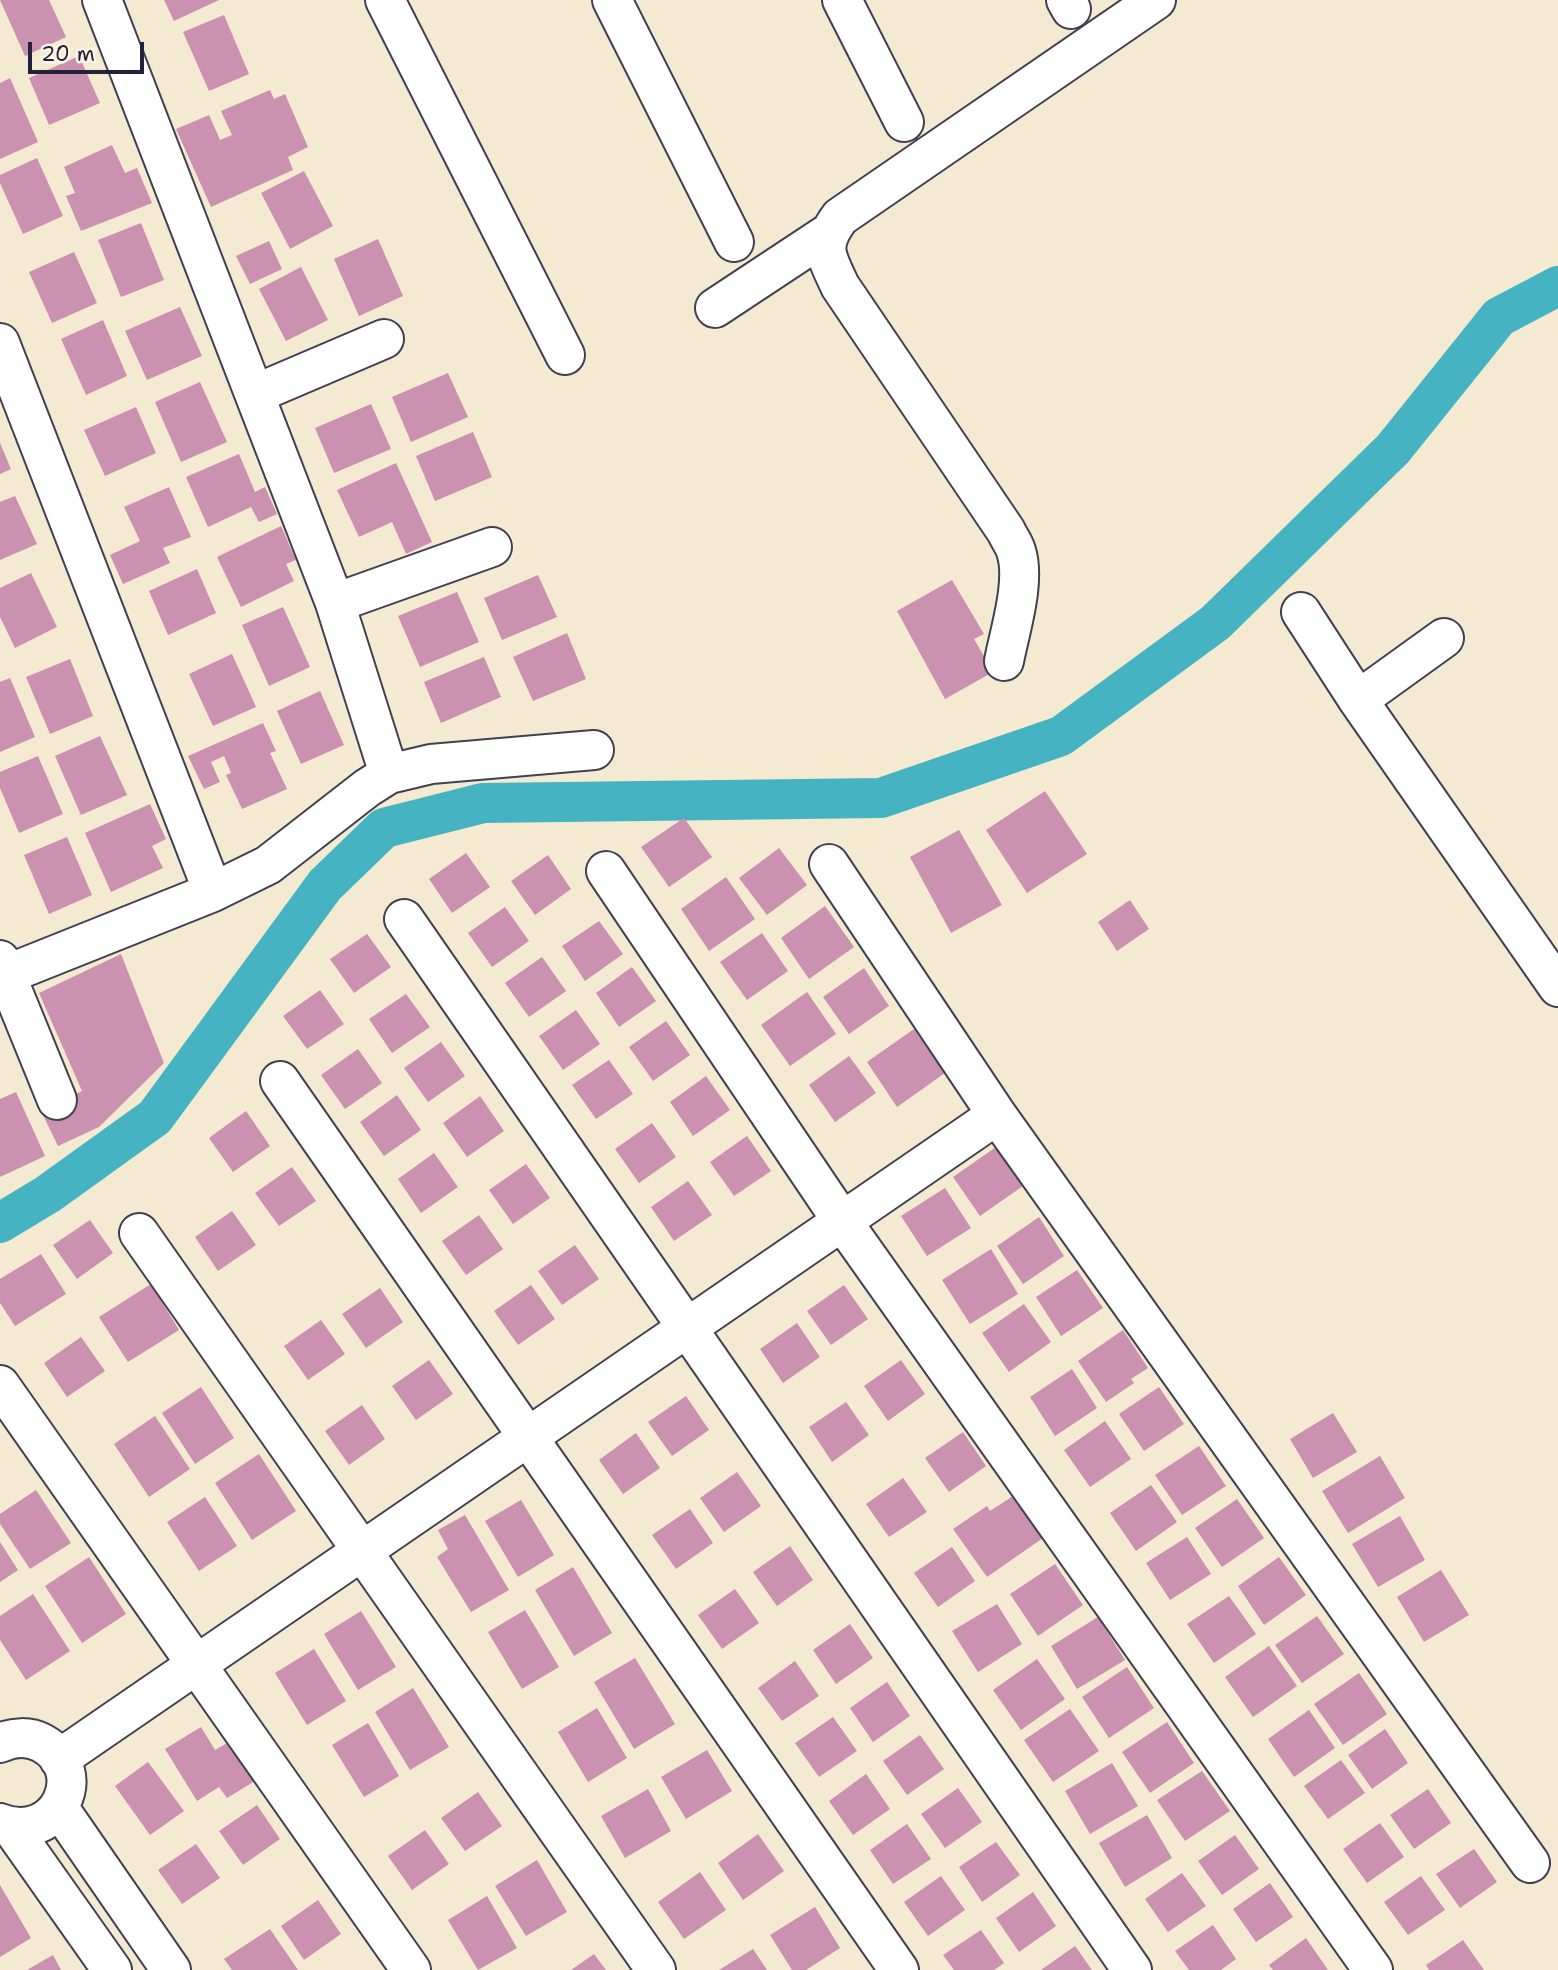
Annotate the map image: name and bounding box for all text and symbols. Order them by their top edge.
scale bar [32,28,147,72]
text: 20 m [41,40,95,68]

